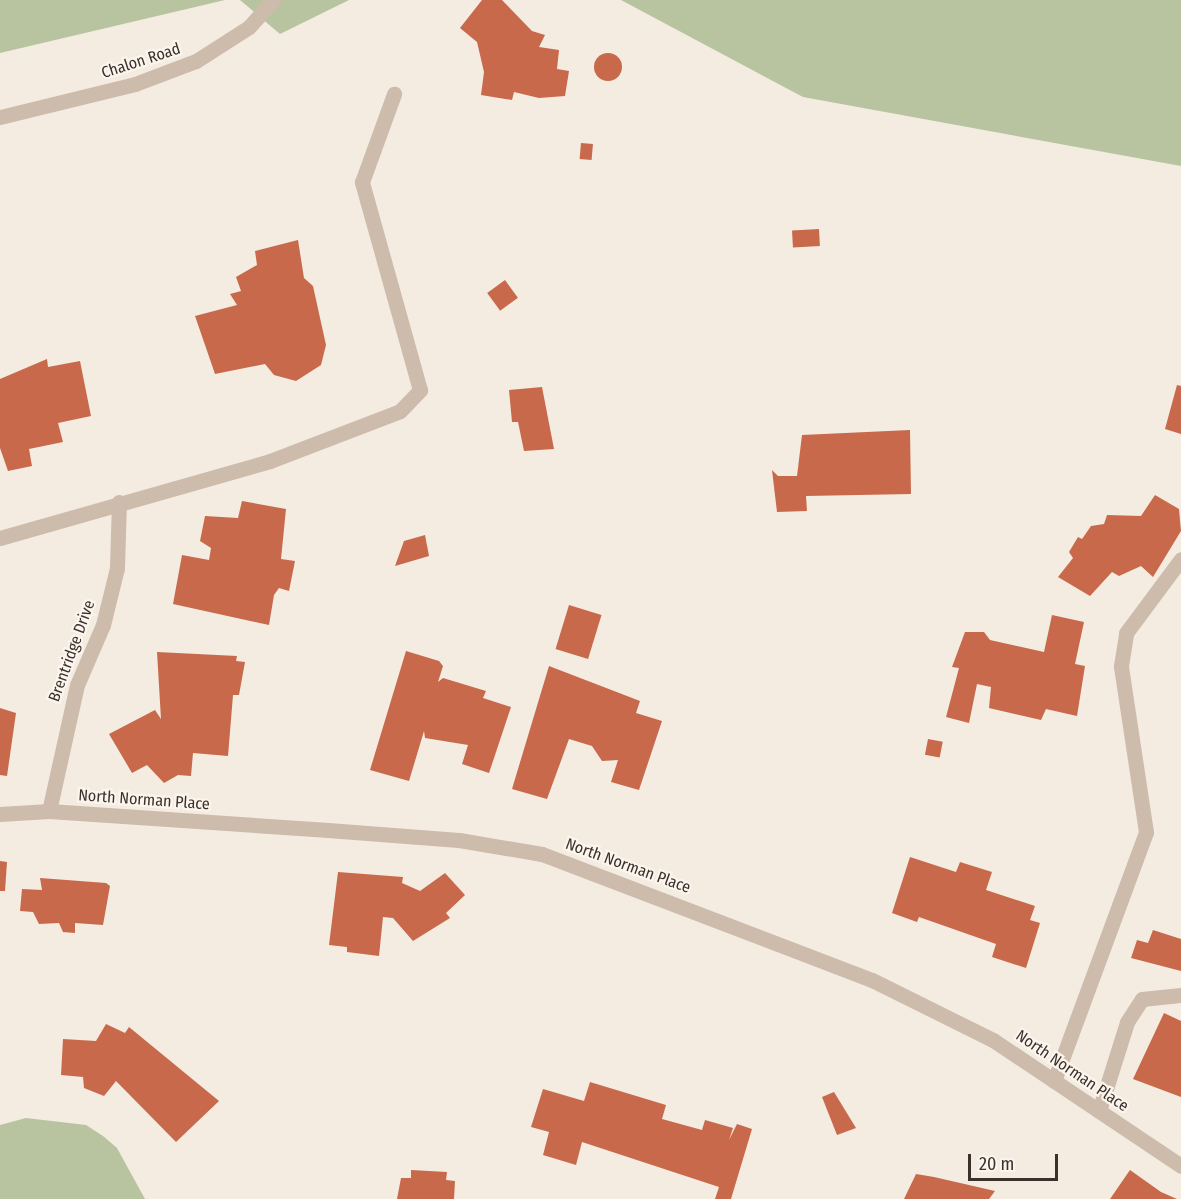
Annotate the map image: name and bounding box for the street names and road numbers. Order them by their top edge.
street label: Chalon Road [99,39,183,83]
street label: Brentridge Drive [45,598,99,704]
street label: North Norman Place [78,786,210,814]
street label: North Norman Place [563,834,693,898]
street label: North Norman Place [1012,1026,1132,1116]

